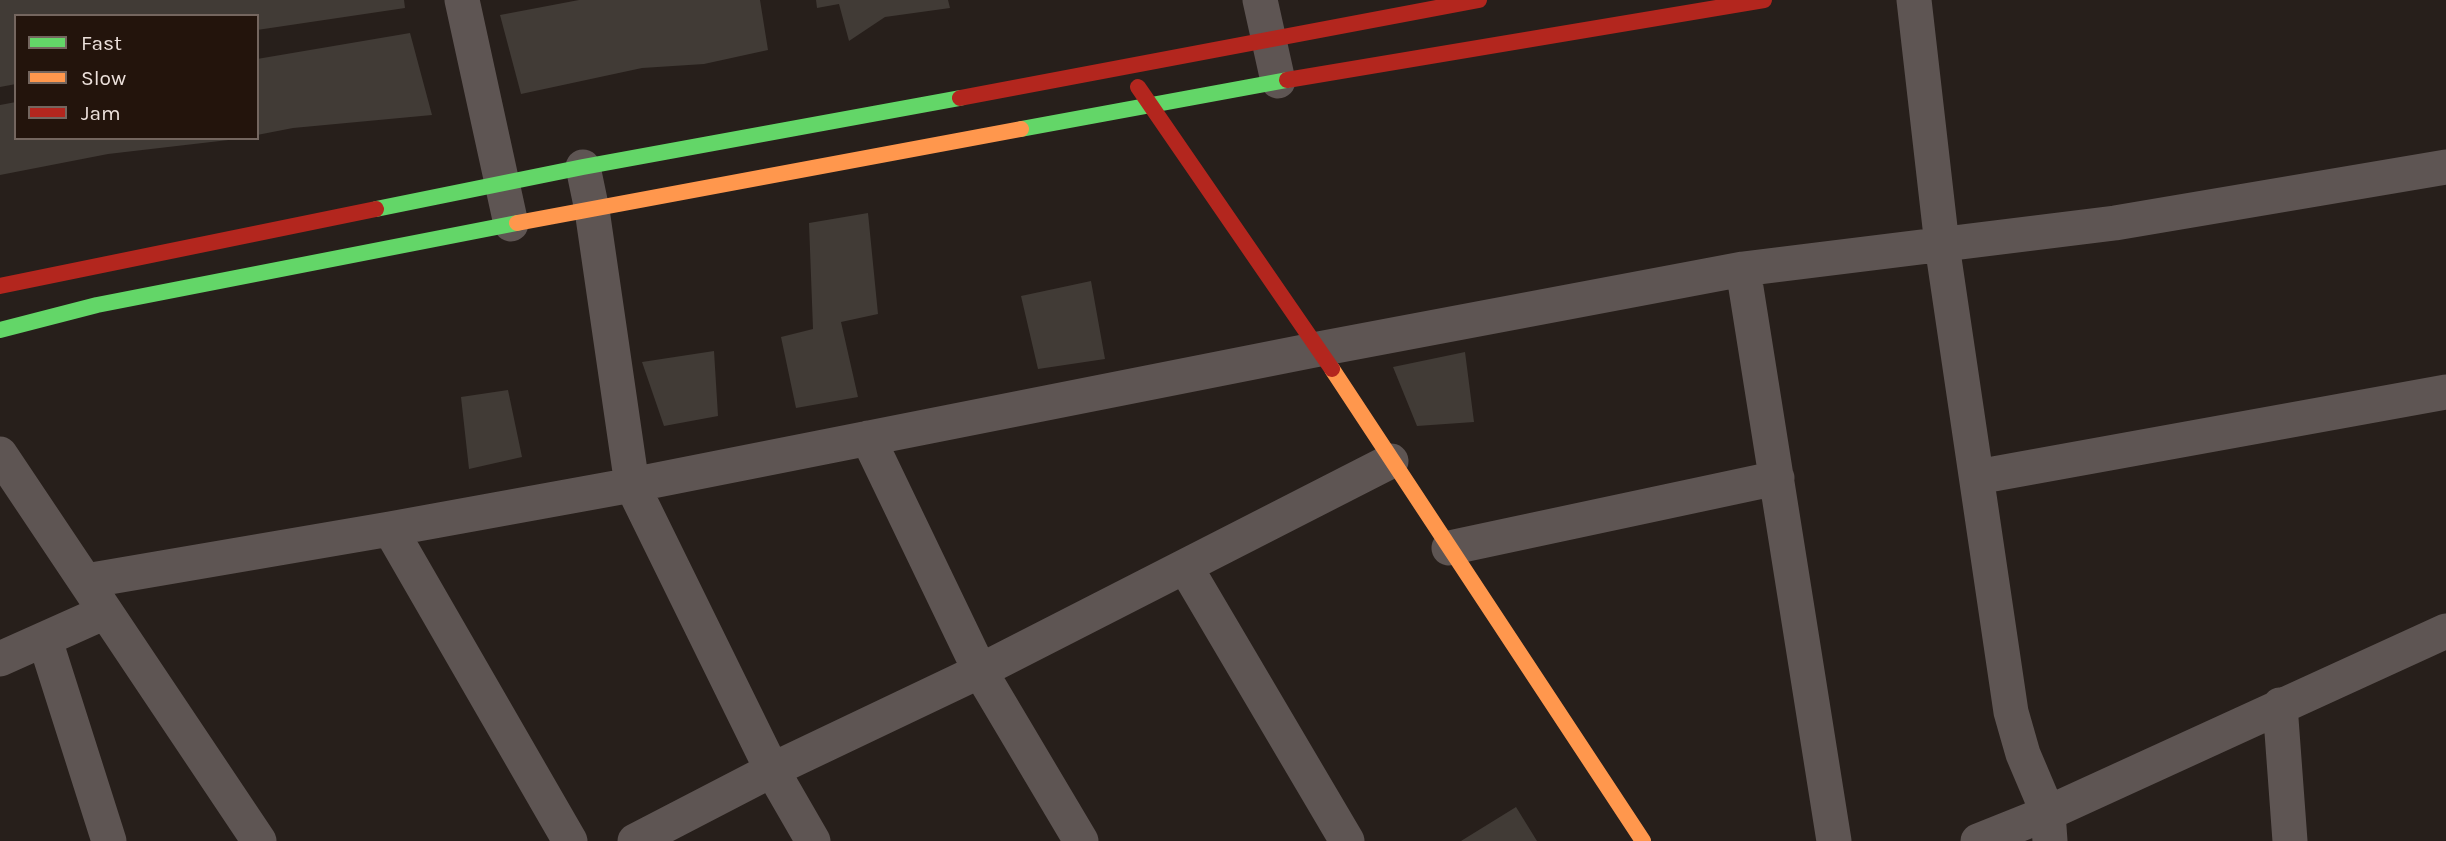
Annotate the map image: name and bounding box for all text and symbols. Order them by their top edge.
legend [14,14,259,140]
text: Fast [81,31,122,55]
text: Slow [81,66,126,90]
text: Jam [81,101,121,125]

